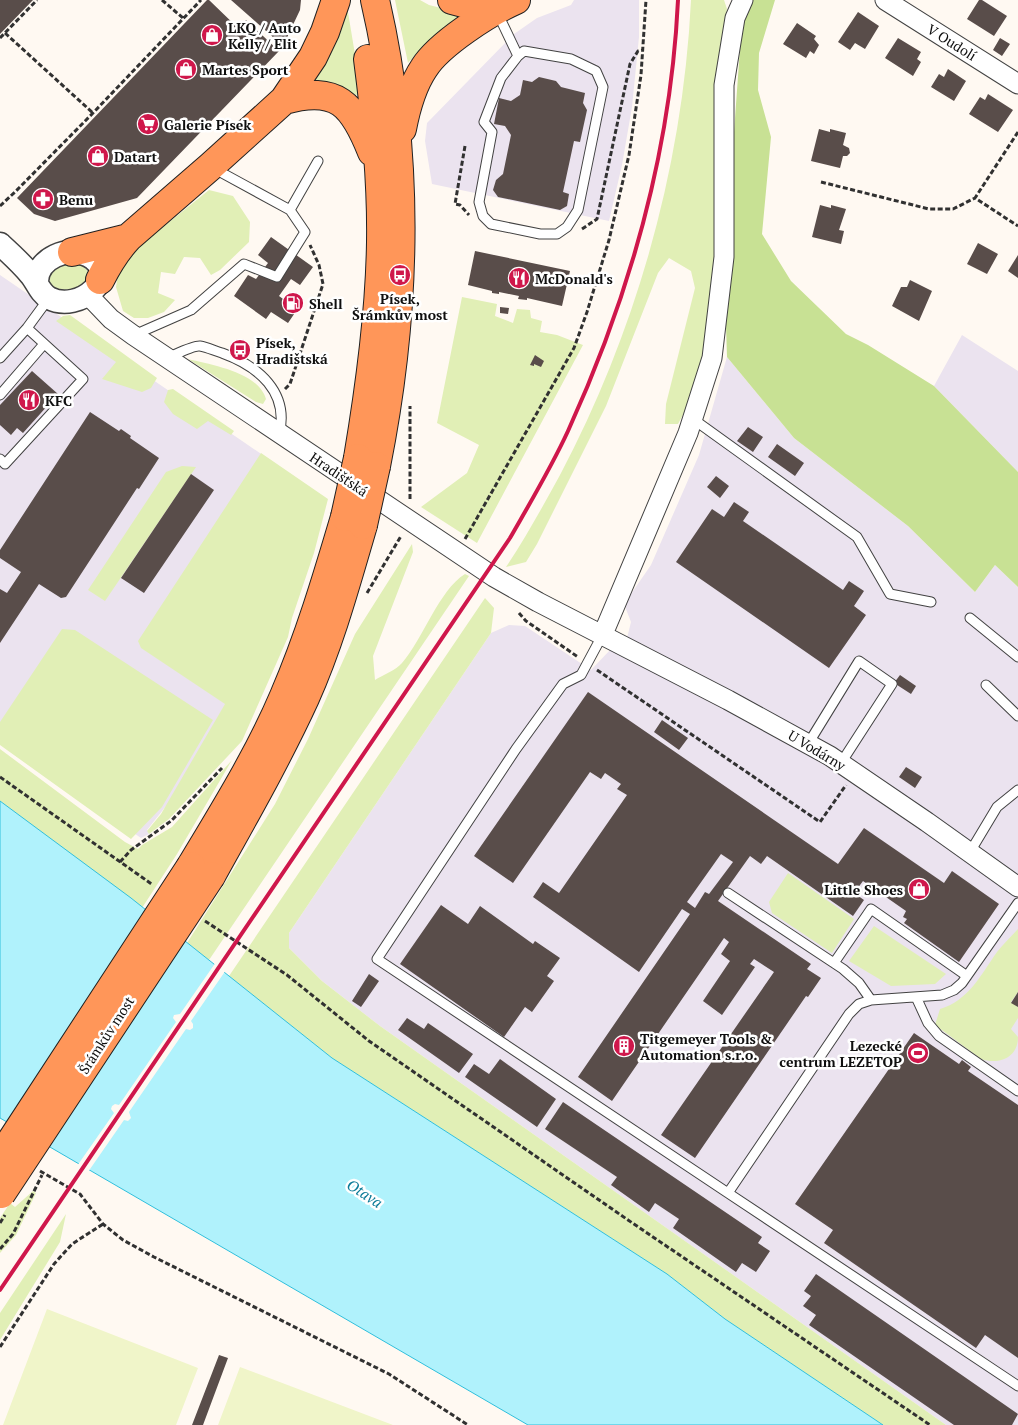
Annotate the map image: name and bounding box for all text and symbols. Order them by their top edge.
place label: LKQ / Auto Kelly / Elit [228,18,301,53]
street label: V Oudolí [924,19,981,65]
shop icon: LKQ / Auto Kelly / Elit [200,23,224,47]
shop icon: Martes Sport [174,57,198,81]
place label: Martes Sport [202,60,289,79]
supermarket icon: Galerie Písek [136,112,160,136]
place label: Galerie Písek [164,115,252,134]
shop icon: Datart [86,144,110,168]
place label: Datart [114,147,158,166]
pharmacy icon: Benu [31,187,55,211]
place label: Benu [59,190,94,209]
bus stop icon: Písek, Šrámkův most [388,263,412,287]
restaurant icon: McDonald's [507,266,531,290]
place label: McDonald's [535,269,613,288]
place label: Písek, Šrámkův most [352,289,448,324]
fuel station icon: Shell [281,291,305,315]
place label: Shell [309,294,343,313]
place label: Písek, Hradištská [256,333,328,368]
bus stop icon: Písek, Hradištská [228,338,252,362]
restaurant icon: KFC [17,388,41,412]
place label: KFC [45,391,72,410]
street label: Hradišťská [306,448,372,500]
street label: U Vodárny [785,725,850,775]
shop icon: Little Shoes [907,877,931,901]
place label: Little Shoes [824,880,903,899]
street label: Šrámkův most [74,992,139,1077]
place label: Titgemeyer Tools & Automation s.r.o. [640,1029,772,1064]
building icon: Titgemeyer Tools & Automation s.r.o. [612,1034,636,1058]
place label: Lezecké centrum LEZETOP [779,1036,902,1071]
sports icon: Lezecké centrum LEZETOP [906,1041,930,1065]
water label: Otava [343,1174,387,1212]

